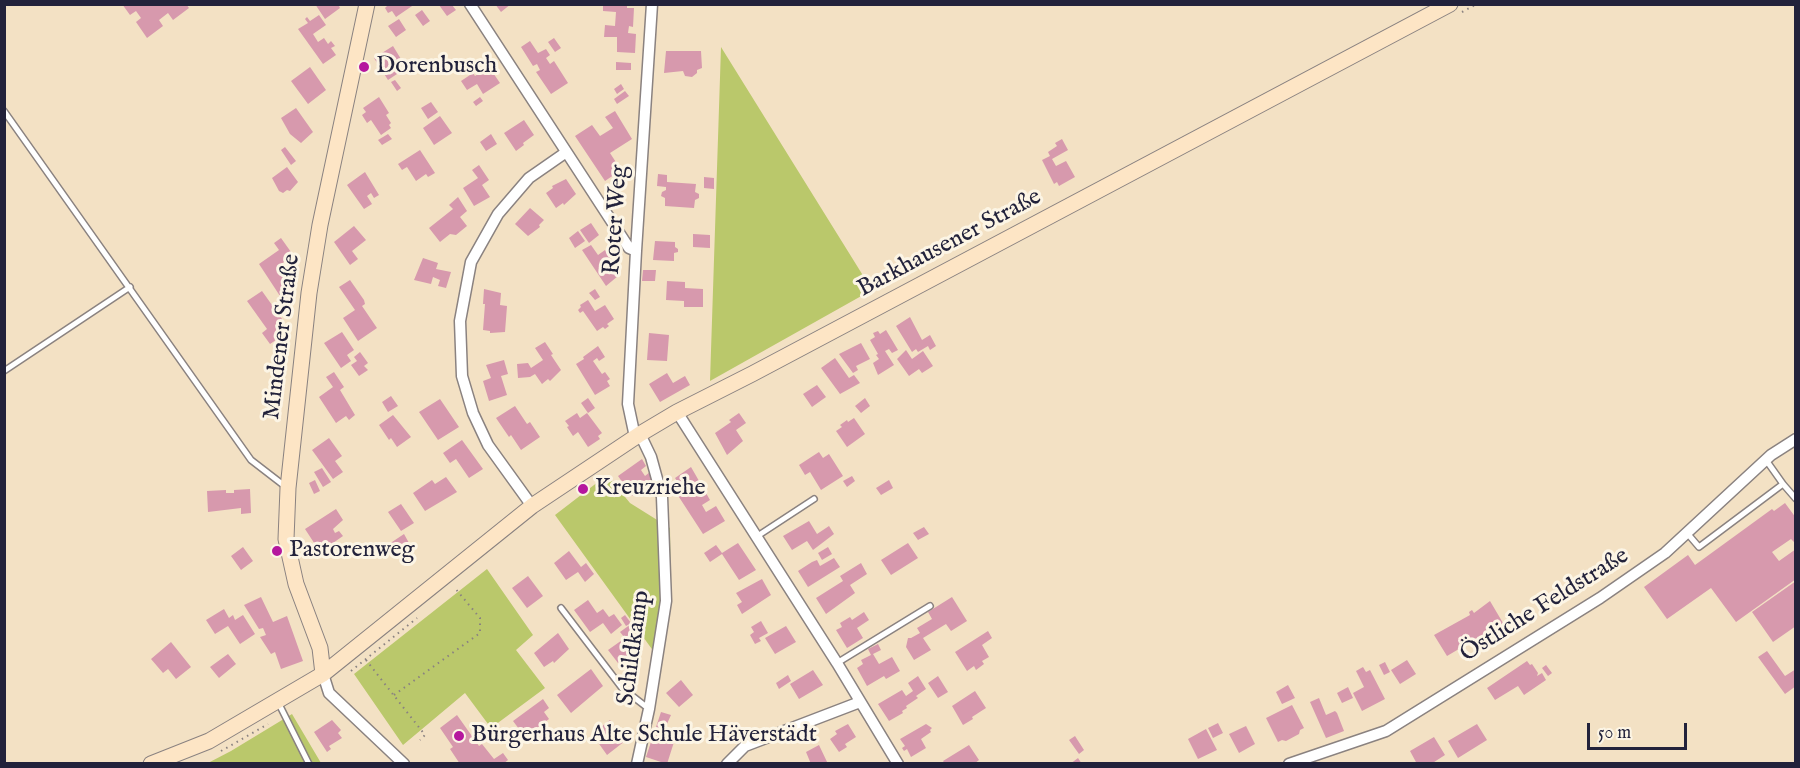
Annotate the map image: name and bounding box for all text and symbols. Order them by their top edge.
place label: Dorenbusch [376,53,497,81]
marker: Dorenbusch [357,60,371,74]
street label: Roter Weg [599,164,635,276]
street label: Barkhausener Straße [853,183,1047,305]
street label: Mindener Straße [259,253,307,421]
place label: Kreuzriehe [595,475,706,503]
marker: Kreuzriehe [576,482,590,496]
place label: Pastorenweg [289,537,415,565]
street label: Östliche Feldstraße [1455,543,1635,669]
marker: Pastorenweg [270,544,284,558]
street label: Schildkamp [613,589,657,707]
scale bar [1590,711,1690,749]
place label: Bürgerhaus Alte Schule Häverstädt [471,722,817,750]
text: 50 m [1598,722,1631,745]
marker: Bürgerhaus Alte Schule Häverstädt [452,729,466,743]

